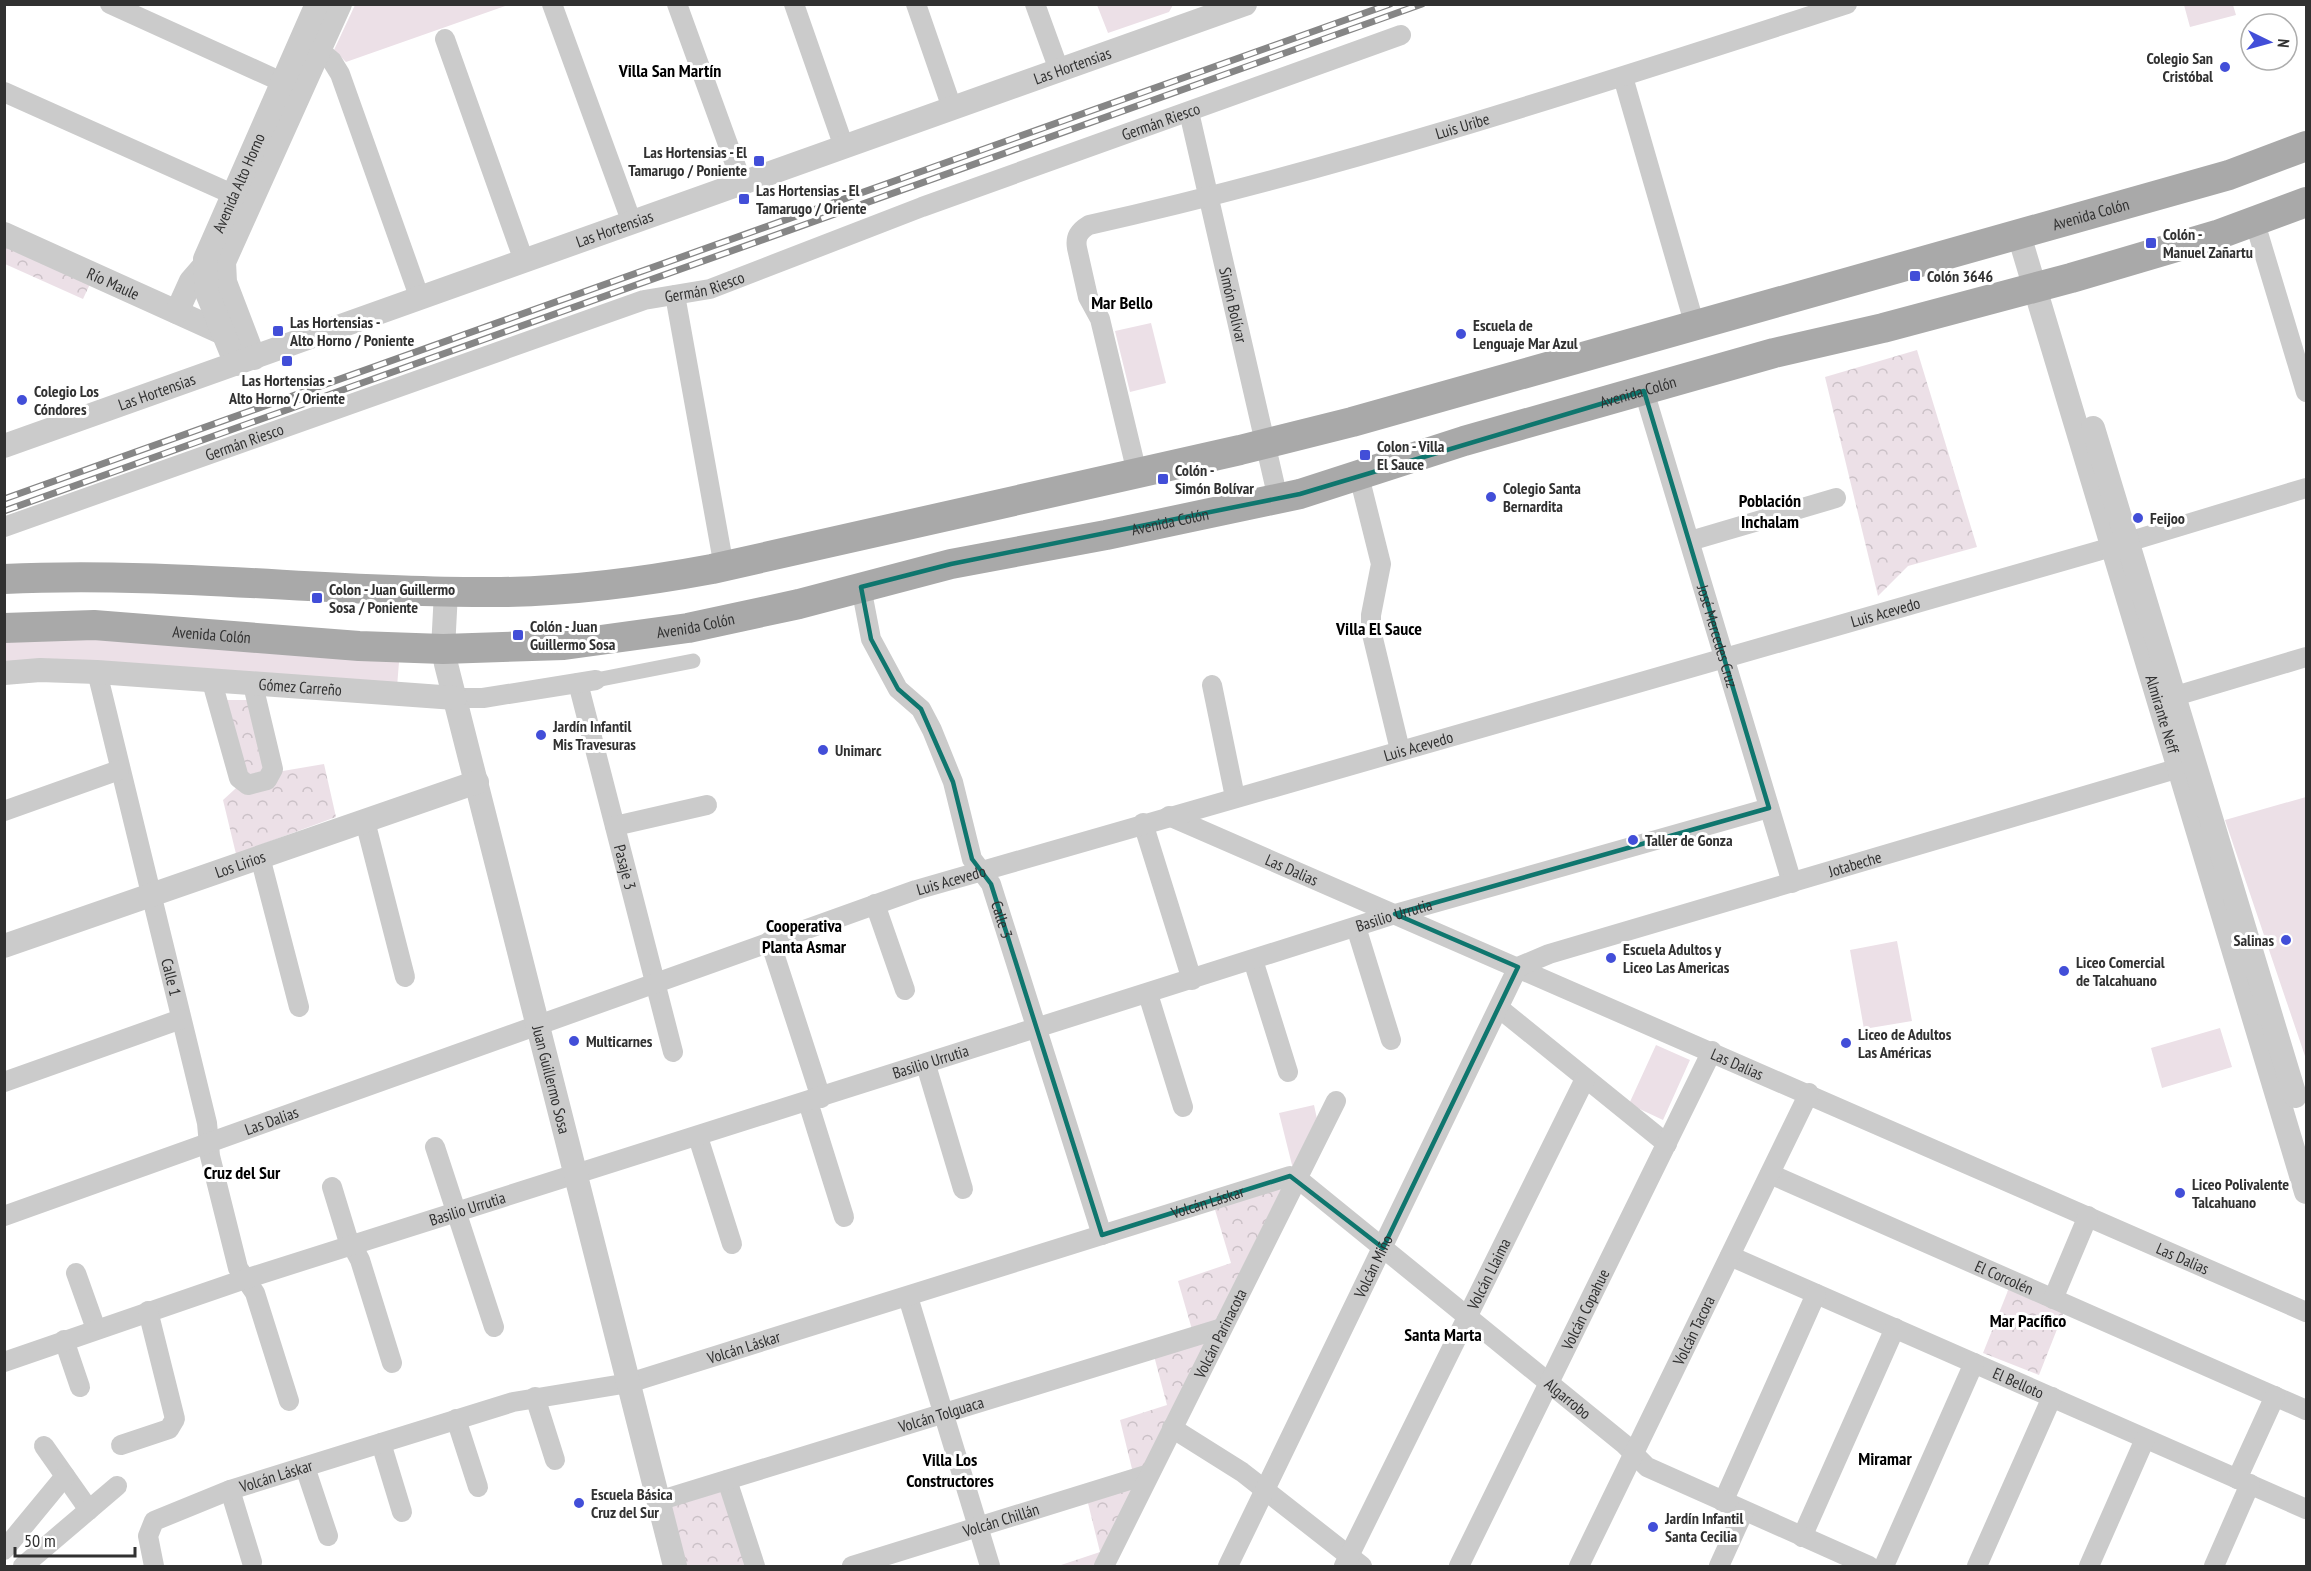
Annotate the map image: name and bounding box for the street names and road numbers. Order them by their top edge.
street label: Las Hortensias [1031,43,1114,88]
street label: Germán Riesco [1119,98,1203,144]
street label: Luis Uribe [1433,108,1492,143]
street label: Avenida Alto Horno [208,130,269,236]
street label: Avenida Colón [2050,194,2131,234]
street label: Las Hortensias [573,206,656,252]
street label: Río Maule [84,263,143,304]
street label: Simón Bolívar [1215,265,1252,345]
street label: Germán Riesco [663,267,747,306]
street label: Las Hortensias [115,369,198,415]
street label: Avenida Colón [1597,371,1678,412]
street label: Germán Riesco [202,419,286,465]
street label: Avenida Colón [1129,504,1211,539]
street label: José Mercedes Cruz [1693,582,1743,690]
street label: Luis Acevedo [1848,593,1922,631]
street label: Avenida Colón [655,608,736,642]
street label: Avenida Colón [172,621,252,647]
street label: Almirante Neff [2141,672,2184,756]
street label: Gómez Carreño [258,674,343,700]
street label: Luis Acevedo [1381,727,1455,765]
street label: Pasaje 3 [610,842,641,892]
street label: Los Lirios [212,846,268,882]
street label: Jotabeche [1825,846,1884,881]
street label: Las Dalias [1262,849,1321,890]
street label: Luis Acevedo [914,861,988,899]
street label: Basilio Urrutia [1353,894,1434,936]
street label: Calle 3 [987,898,1018,941]
street label: Calle 1 [157,956,186,998]
street label: Juan Guillermo Sosa [528,1022,575,1136]
street label: Basilio Urrutia [890,1040,971,1083]
street label: Las Dalias [1708,1044,1767,1084]
street label: Las Dalias [242,1102,301,1139]
street label: Volcán Láskar [1168,1181,1247,1223]
street label: Basilio Urrutia [427,1187,508,1230]
street label: Volcán Miño [1349,1231,1397,1302]
street label: Volcán Llaima [1462,1235,1515,1314]
street label: Las Dalias [2153,1238,2212,1278]
street label: El Corcolén [1972,1256,2037,1299]
street label: Volcán Copahue [1556,1266,1613,1354]
street label: Volcán Parinacota [1189,1285,1251,1382]
street label: Volcán Tacora [1668,1292,1719,1369]
street label: Volcán Láskar [704,1326,783,1368]
street label: El Belloto [1990,1363,2047,1403]
street label: Algarrobo [1541,1374,1595,1423]
street label: Volcán Tolguaca [895,1392,986,1437]
street label: Volcán Láskar [236,1455,316,1497]
street label: Volcán Chillán [960,1499,1042,1541]

